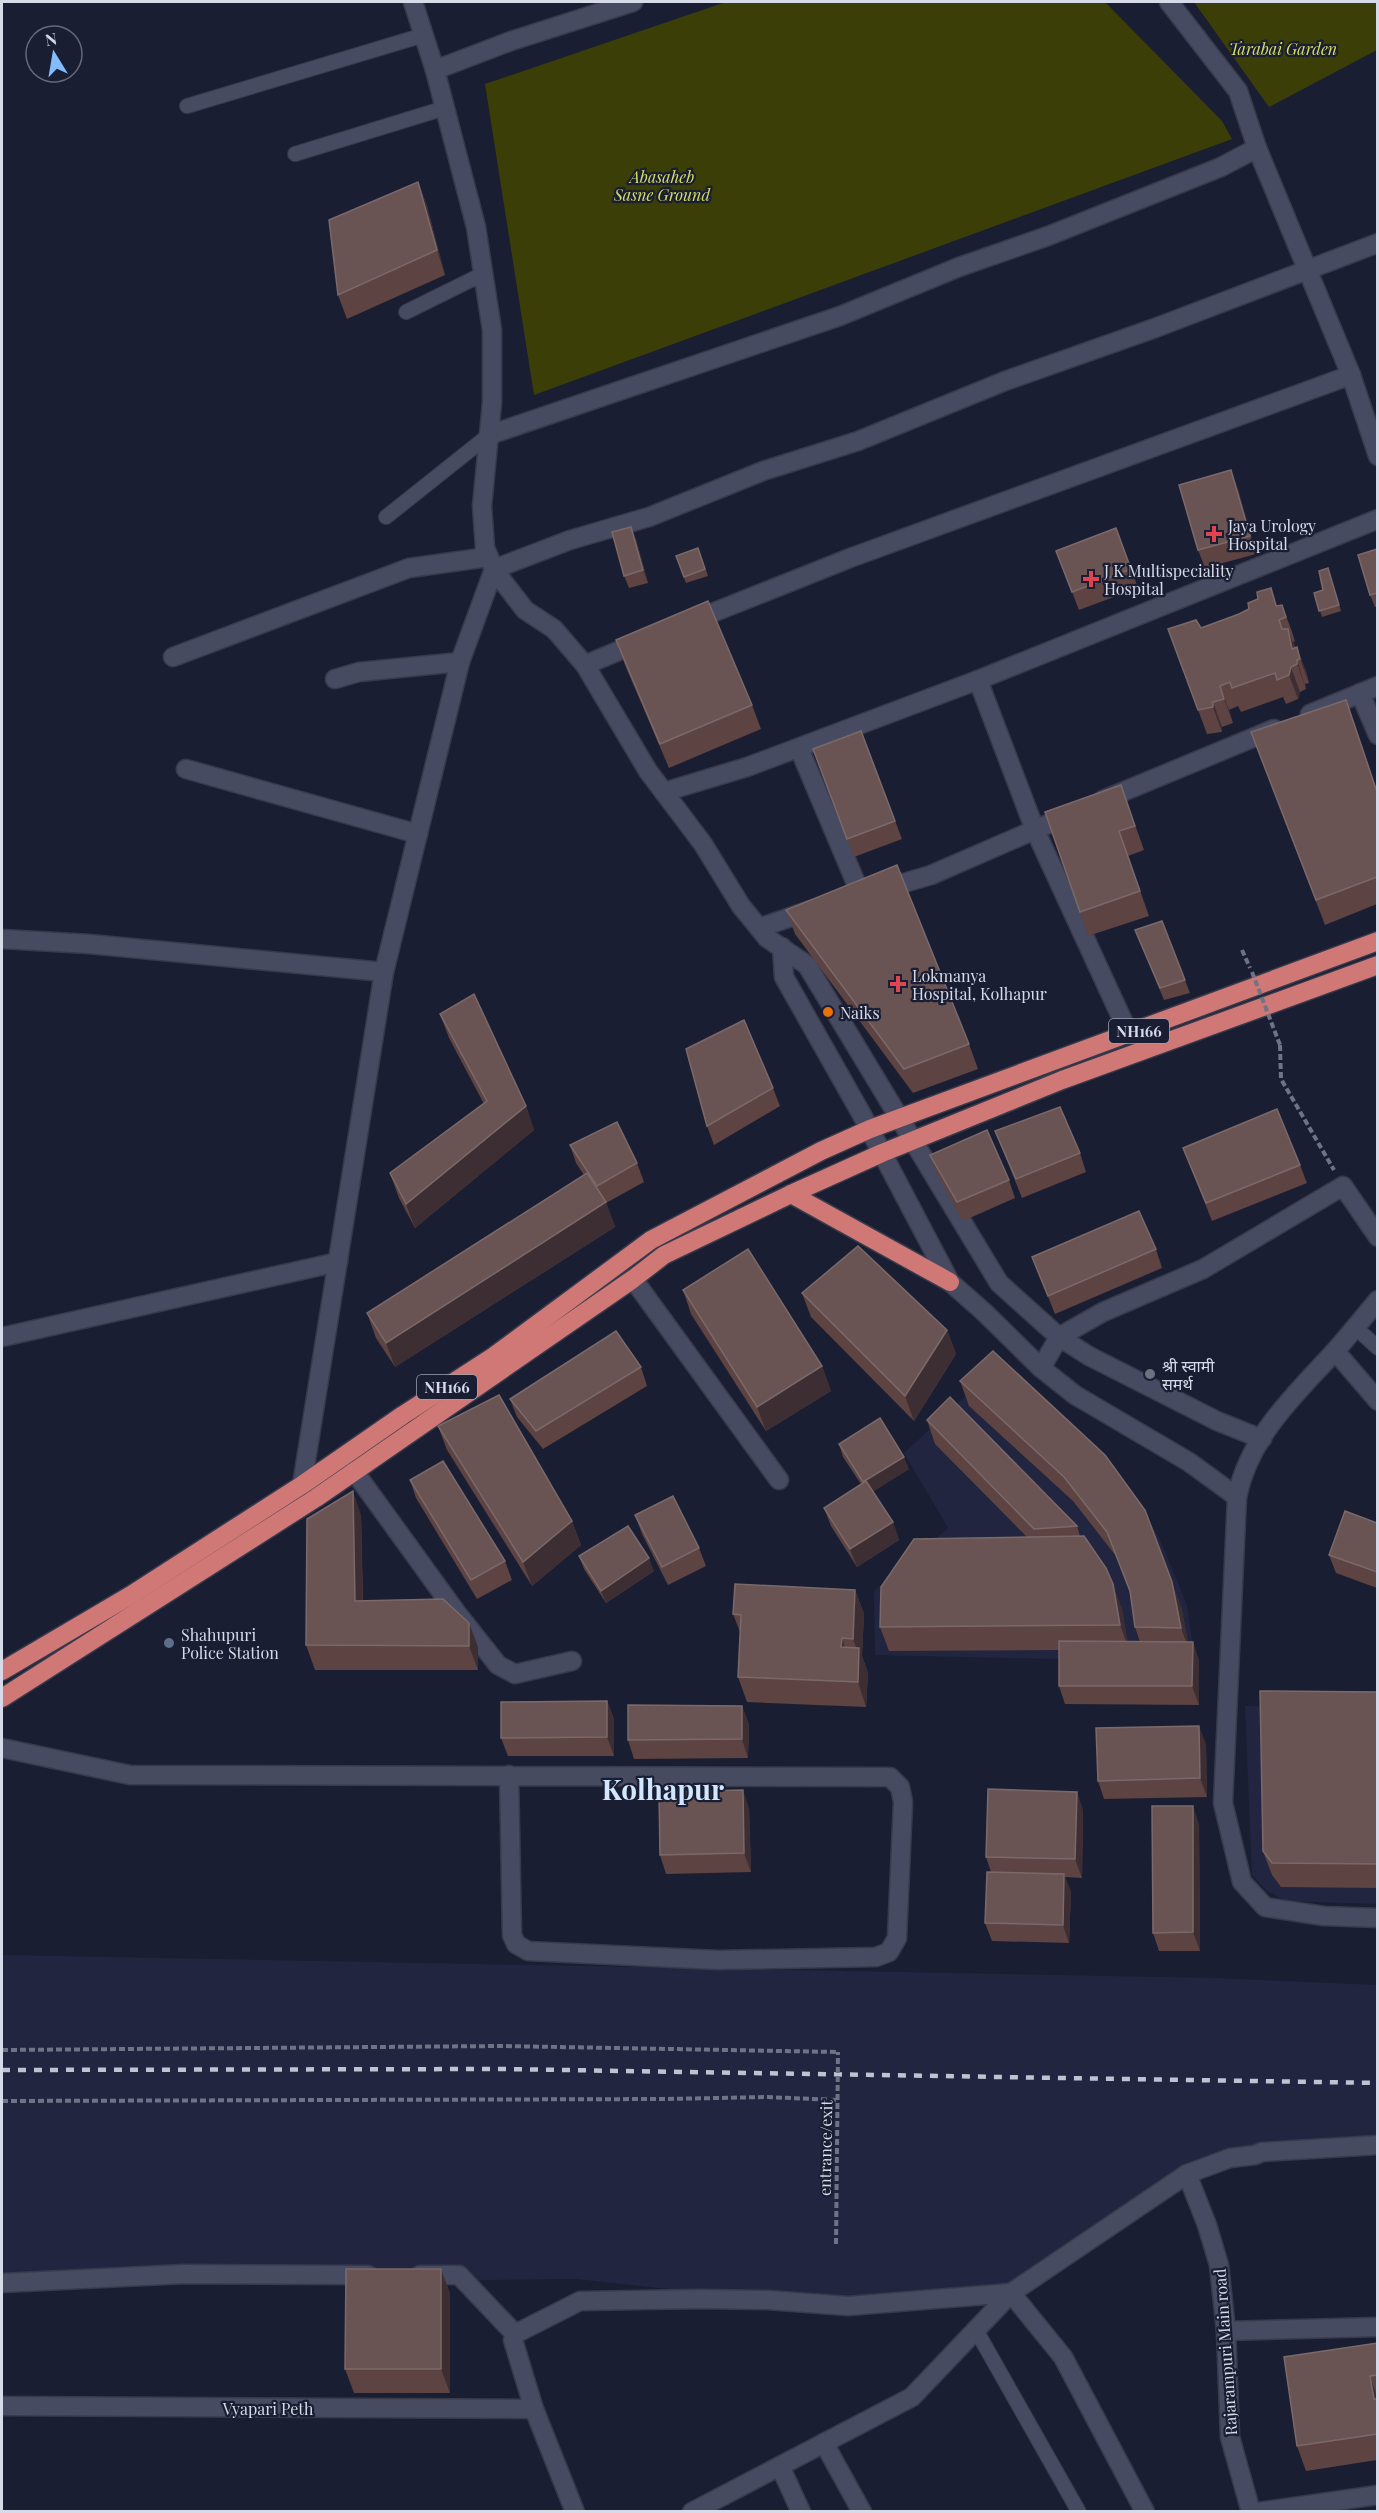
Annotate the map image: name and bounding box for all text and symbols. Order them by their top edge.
north arrow [24,24,84,84]
text: N [43,27,59,50]
park label: Tarabai Garden [1229,38,1337,59]
park label: Abasaheb Sasne Ground [613,166,711,205]
place label: Jaya Urology Hospital [1227,515,1316,554]
marker: Jaya Urology Hospital [1205,525,1223,543]
place label: J K Multispeciality Hospital [1103,560,1234,599]
marker: J K Multispeciality Hospital [1082,570,1100,588]
place label: Lokmanya Hospital, Kolhapur [912,965,1047,1004]
marker: Lokmanya Hospital, Kolhapur [889,975,907,993]
place label: Naiks [840,1002,880,1023]
marker: Naiks [821,1005,835,1019]
road number: NH166 [1109,1019,1169,1043]
place label: श्री स्वामी समर्थ [1162,1355,1215,1394]
marker: श्री स्वामी समर्थ [1143,1367,1157,1381]
road number: NH166 [417,1375,477,1399]
place label: Shahupuri Police Station [181,1624,279,1663]
marker: Shahupuri Police Station [162,1636,176,1650]
district label: Kolhapur [602,1770,724,1807]
street label: entrance/exit [814,2100,836,2196]
street label: Rajarampuri Main road [1209,2268,1241,2436]
street label: Vyapari Peth [222,2398,314,2419]

